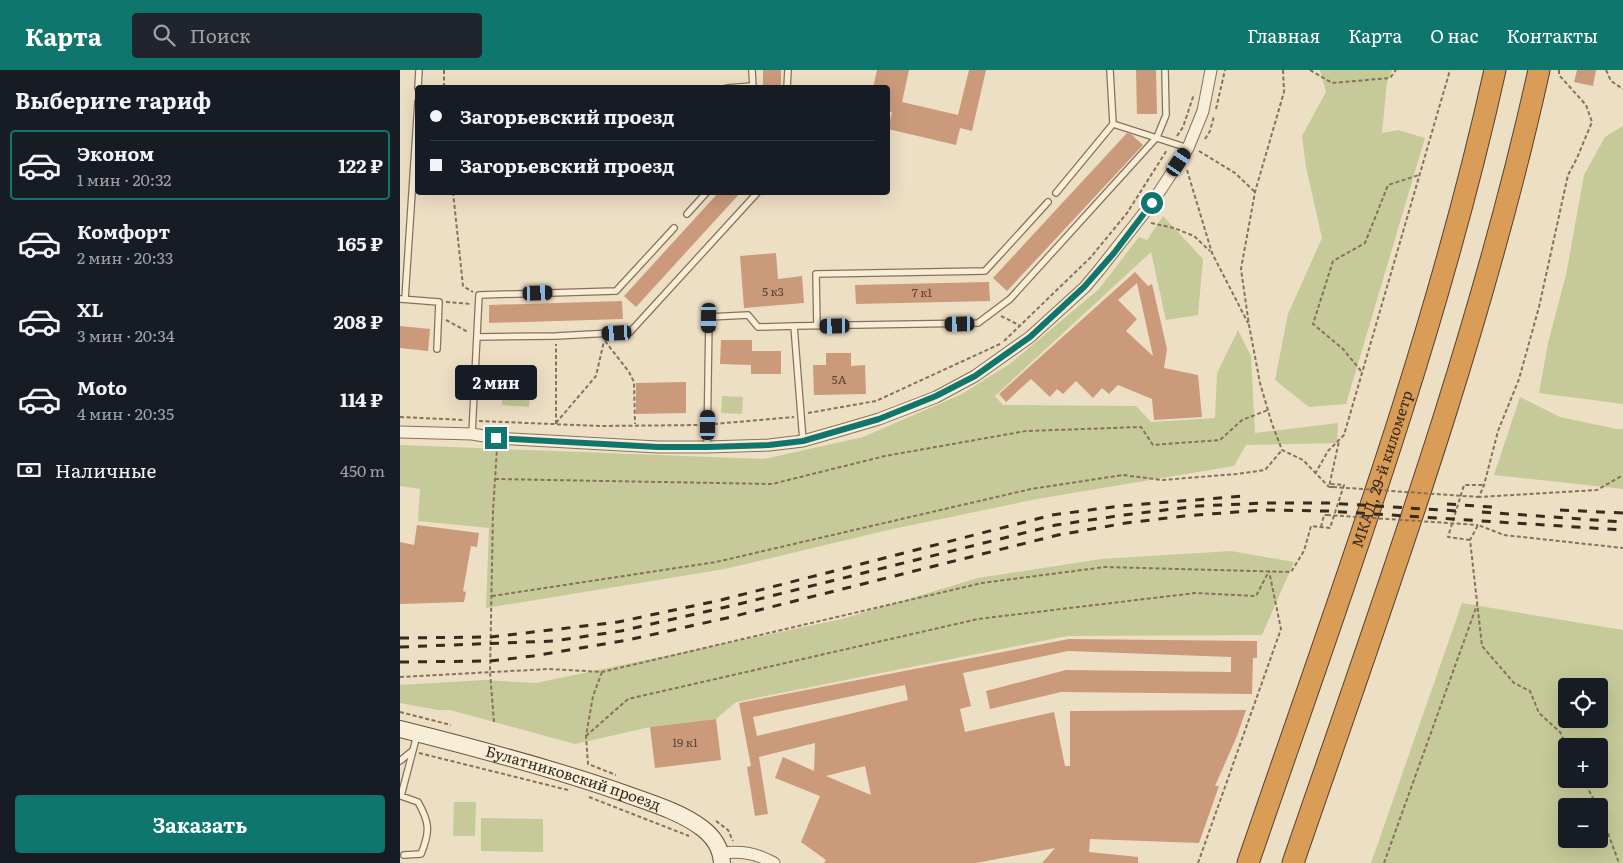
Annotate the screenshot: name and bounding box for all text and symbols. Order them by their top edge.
search box [132,13,482,58]
text: Карта [25,18,102,53]
icon: search [150,21,178,49]
text: Поиск [190,21,251,49]
text: Главная [1247,22,1320,49]
text: Карта [1348,22,1402,49]
text: О нас [1430,22,1478,49]
text: Контакты [1506,22,1598,49]
text: Выберите тариф [15,83,211,116]
text: Загорьевский проезд [460,102,674,130]
text: Эконом [77,139,154,167]
icon: car [17,143,62,188]
car [1164,145,1193,179]
text: 122 ₽ [338,151,383,179]
text: Загорьевский проезд [460,151,674,179]
text: 1 мин · 20:32 [77,167,171,191]
route start [1141,192,1163,214]
text: Комфорт [77,217,170,245]
icon: car [17,221,62,266]
text: 165 ₽ [337,229,383,257]
text: 2 мин · 20:33 [77,245,173,269]
house number: 5 к3 [762,282,784,300]
house number: 7 к1 [912,283,932,301]
car [522,285,553,301]
text: XL [77,295,104,323]
icon: car [17,299,62,344]
car [701,303,716,333]
text: 208 ₽ [333,307,383,335]
car [944,316,975,332]
car [819,318,850,334]
text: 3 мин · 20:34 [77,323,175,347]
car [601,325,632,341]
callout: 2 мин [455,366,537,400]
text: 2 мин [473,370,519,394]
house number: 5А [832,370,847,388]
text: Moto [77,373,127,401]
icon: car [17,377,62,422]
text: 114 ₽ [340,385,383,413]
street label: МКАД, 29-й километр [1345,387,1417,551]
text: 4 мин · 20:35 [77,401,174,425]
car [700,410,715,440]
route end [485,427,507,449]
icon: cash [15,456,43,484]
text: Наличные [55,456,156,484]
text: 450 m [340,458,385,482]
map controls [1558,678,1608,848]
button: locate [1558,678,1608,728]
house number: 19 к1 [672,733,698,751]
button: + [1558,738,1608,788]
street label: Булатниковский проезд [483,739,664,816]
button: Заказать [15,795,385,853]
button: − [1558,798,1608,848]

